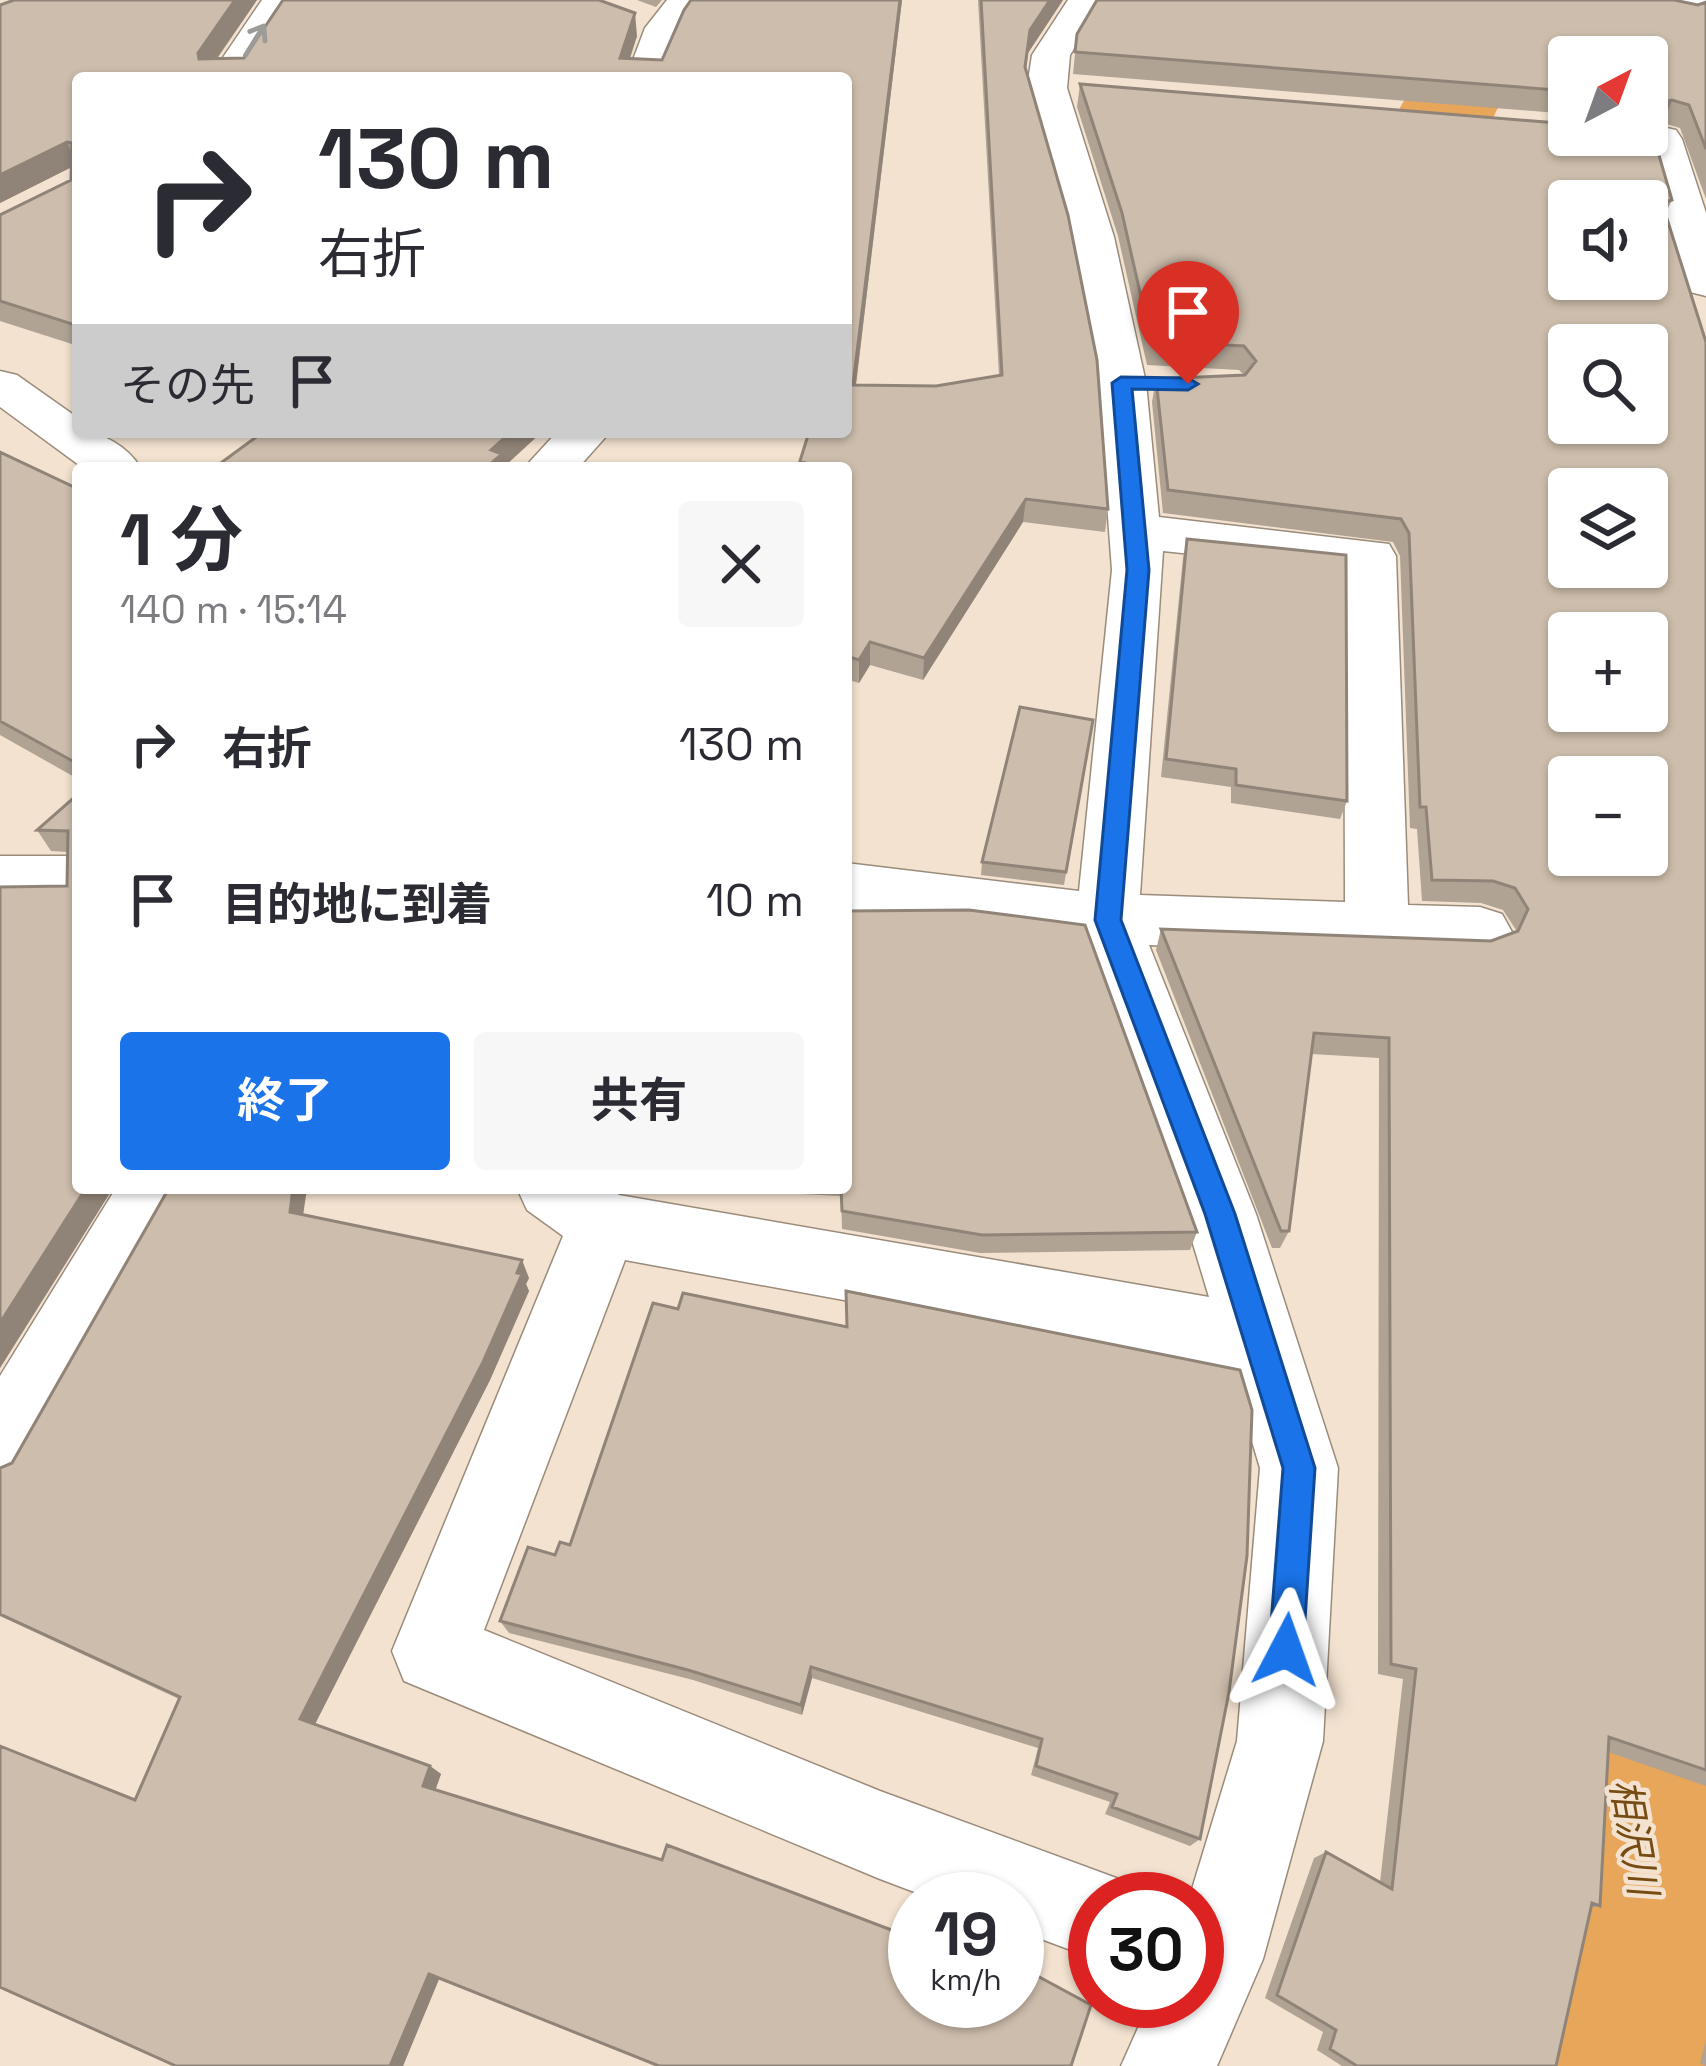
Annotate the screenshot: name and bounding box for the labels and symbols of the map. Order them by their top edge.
one-way arrow [242,23,267,57]
north arrow [1548,36,1668,156]
pin [1137,261,1239,384]
position arrow [1223,1587,1349,1713]
water label: 相沢川 [1600,1775,1669,1903]
speed limit sign: 30 [1068,1872,1224,2028]

